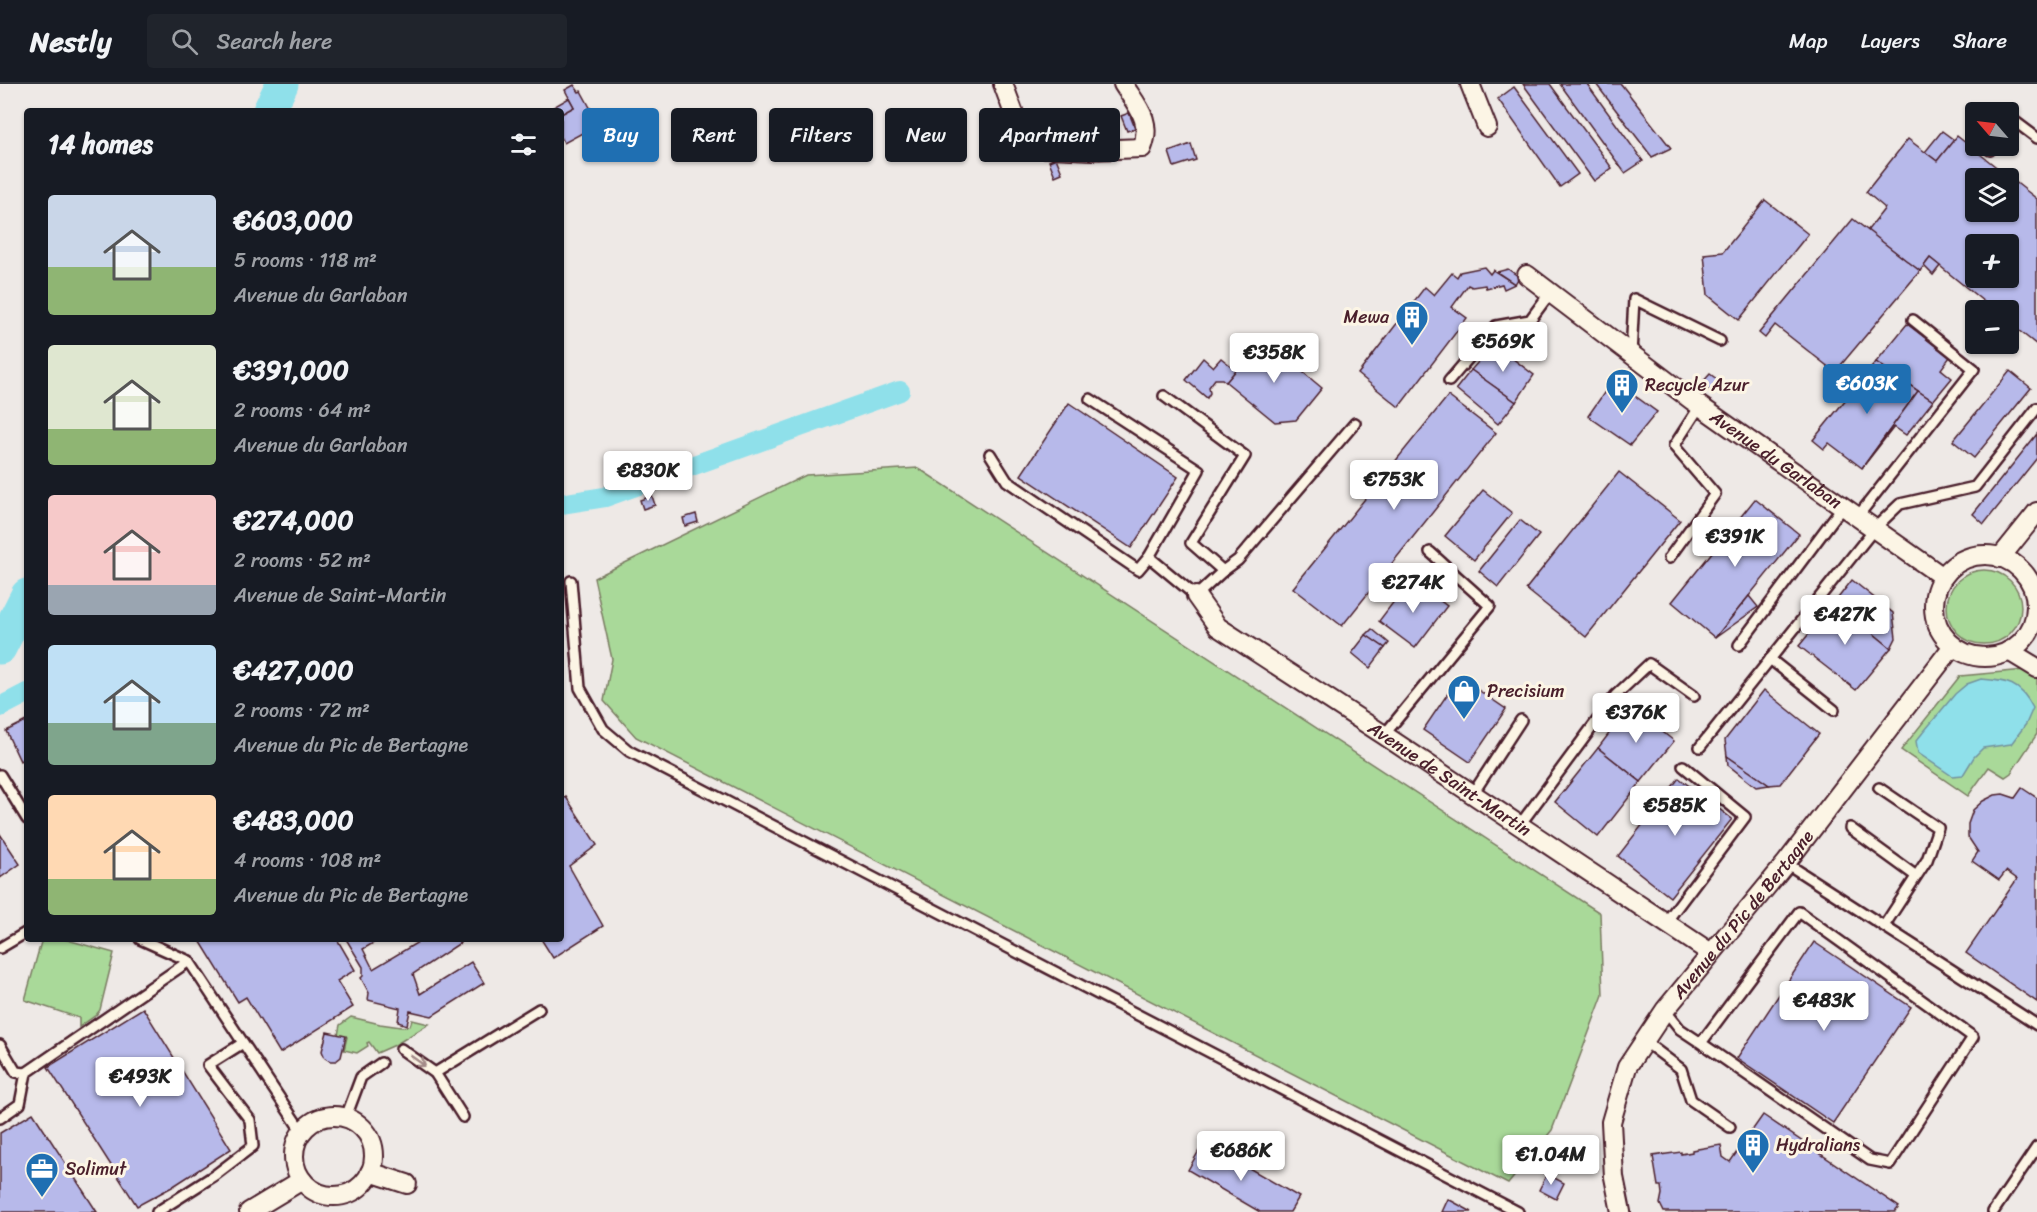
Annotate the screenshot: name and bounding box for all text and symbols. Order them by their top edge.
search box [147,14,567,68]
text: Nestly [30,17,111,66]
text: Search here [216,22,332,61]
text: Map [1789,22,1828,60]
text: Layers [1861,22,1920,60]
text: Share [1953,22,2007,60]
icon: search [168,25,201,58]
north arrow [1965,102,2019,156]
map controls [1965,102,2019,354]
chip: Buy [582,108,659,162]
chip: Rent [671,108,757,162]
chip: Filters [769,108,873,162]
chip: New [885,108,967,162]
chip: Apartment [979,108,1120,162]
text: 14 homes [48,121,153,167]
icon: filters [507,128,540,161]
button: layers [1965,168,2019,222]
text: €603,000 [234,197,353,243]
icon: home [96,219,168,291]
button: + [1965,234,2019,288]
text: 5 rooms · 118 m² [234,243,377,278]
text: Avenue du Garlaban [234,278,407,313]
building icon: Mewa [1394,299,1430,346]
button: − [1965,300,2019,354]
place label: Mewa [1344,301,1390,333]
pin: €569K [1461,322,1545,373]
text: €569K [1472,324,1534,359]
pin: €358K [1232,333,1316,384]
text: €358K [1244,335,1304,370]
text: €391,000 [234,347,349,393]
pin: €603K [1825,364,1909,415]
text: €603K [1837,366,1897,401]
building icon: Recycle Azur [1604,367,1640,414]
icon: home [96,369,168,441]
place label: Recycle Azur [1645,369,1751,401]
text: 2 rooms · 64 m² [234,393,371,428]
street label: Avenue du Garlaban [1702,401,1849,518]
text: Avenue du Garlaban [234,428,407,463]
pin: €830K [606,451,690,502]
text: €830K [617,453,679,488]
pin: €753K [1352,460,1436,511]
text: €753K [1364,462,1424,497]
text: €274,000 [234,497,354,543]
pin: €391K [1693,517,1777,568]
icon: home [96,519,168,591]
text: €391K [1706,519,1764,554]
text: 2 rooms · 52 m² [234,543,371,578]
pin: €274K [1371,563,1455,614]
text: €274K [1383,565,1443,600]
text: Avenue de Saint-Martin [234,578,446,613]
pin: €427K [1803,595,1887,646]
text: €427K [1815,597,1875,632]
text: €427,000 [234,647,354,693]
icon: home [96,669,168,741]
shop icon: Precisium [1446,673,1482,720]
place label: Precisium [1487,675,1565,707]
text: 2 rooms · 72 m² [234,693,370,728]
pin: €376K [1594,693,1678,744]
text: €376K [1606,695,1666,730]
street label: Avenue de Saint-Martin [1360,712,1538,845]
text: Avenue du Pic de Bertagne [234,728,468,763]
pin: €585K [1633,786,1717,837]
text: €585K [1644,788,1706,823]
text: €483,000 [234,797,354,843]
icon: home [96,819,168,891]
street label: Avenue du Pic de Bertagne [1663,822,1822,1007]
text: 4 rooms · 108 m² [234,843,381,878]
text: Avenue du Pic de Bertagne [234,878,468,913]
pin: €483K [1782,981,1866,1032]
text: €483K [1794,983,1854,1018]
one-way arrow [410,1055,426,1067]
pin: €493K [98,1057,182,1108]
text: €493K [109,1059,171,1094]
building icon: Hydralians [1735,1127,1771,1174]
place label: Hydralians [1776,1129,1861,1161]
pin: €686K [1199,1131,1283,1182]
text: €686K [1211,1133,1271,1168]
pin: €1.04M [1502,1135,1600,1186]
text: €1.04M [1516,1137,1586,1172]
office icon: Solimut [24,1151,60,1198]
place label: Solimut [65,1153,127,1185]

